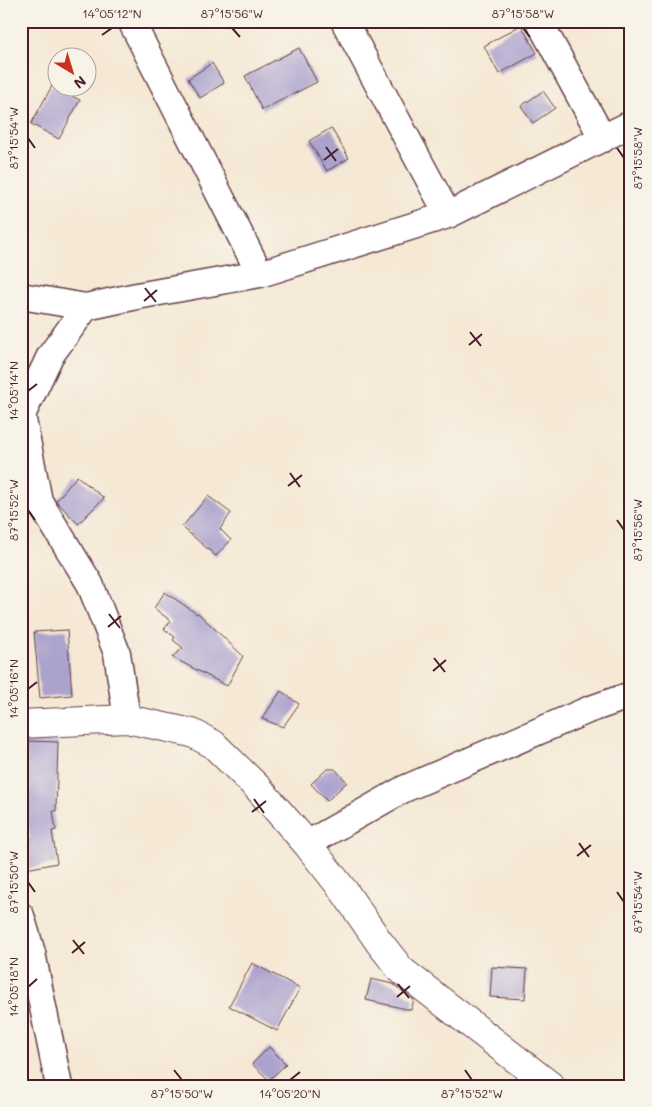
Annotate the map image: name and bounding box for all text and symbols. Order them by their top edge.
text: 14°05'12"N [82,5,142,21]
text: 87°15'56"W [201,5,263,21]
text: 87°15'58"W [492,5,554,21]
north arrow [48,48,98,98]
text: N [70,72,90,93]
text: 87°15'54"W [5,107,21,169]
text: 87°15'58"W [629,127,645,189]
text: 14°05'14"N [5,361,21,421]
text: 87°15'52"W [5,479,21,541]
text: 87°15'56"W [629,499,645,561]
text: 14°05'16"N [5,659,21,719]
text: 87°15'50"W [5,851,21,913]
text: 87°15'54"W [629,871,645,933]
text: 14°05'18"N [5,957,21,1017]
text: 87°15'50"W [151,1085,213,1101]
text: 14°05'20"N [259,1085,321,1101]
text: 87°15'52"W [441,1085,503,1101]

